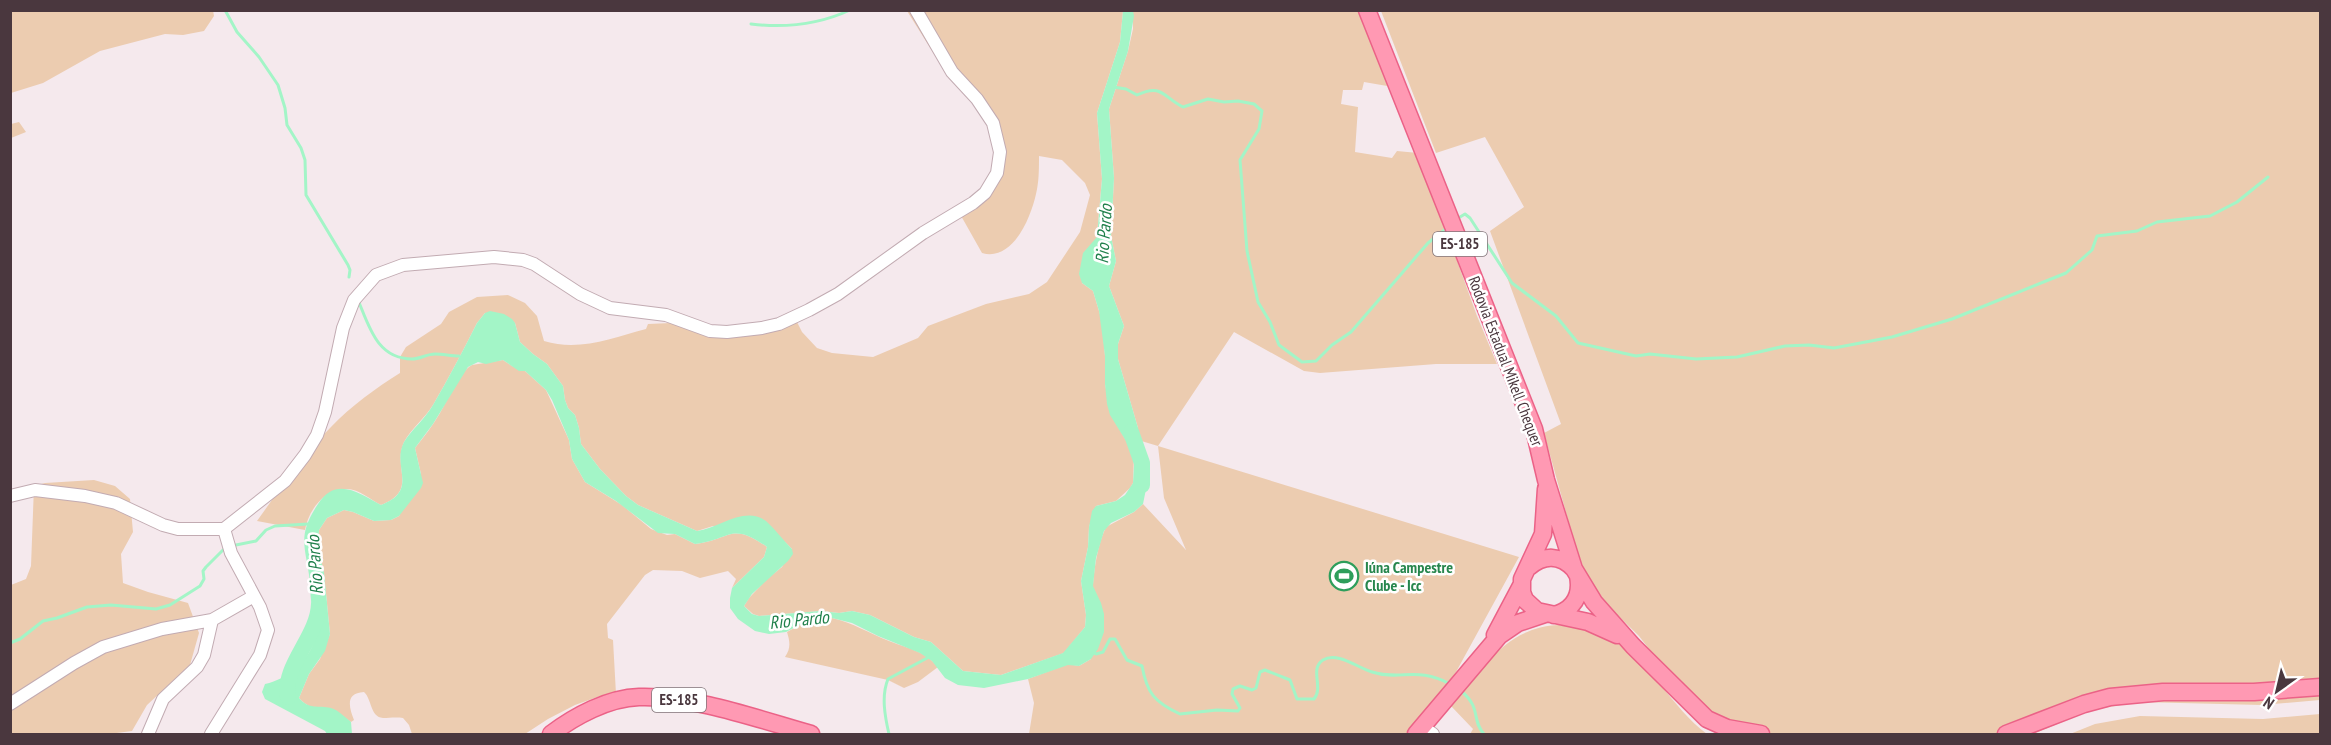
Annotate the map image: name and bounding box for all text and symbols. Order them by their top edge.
water label: Rio Pardo [1090,202,1117,264]
road number: ES-185 [1433,232,1487,256]
street label: Rodovia Estadual Mikell Chequer [1464,273,1548,449]
water label: Rio Pardo [301,533,328,596]
place label: Iúna Campestre Clube - Icc [1365,557,1453,595]
sports icon: Iúna Campestre Clube - Icc [1328,560,1360,592]
water label: Rio Pardo [768,605,831,634]
north arrow [2247,661,2307,721]
road number: ES-185 [652,688,706,712]
text: N [2259,693,2278,714]

